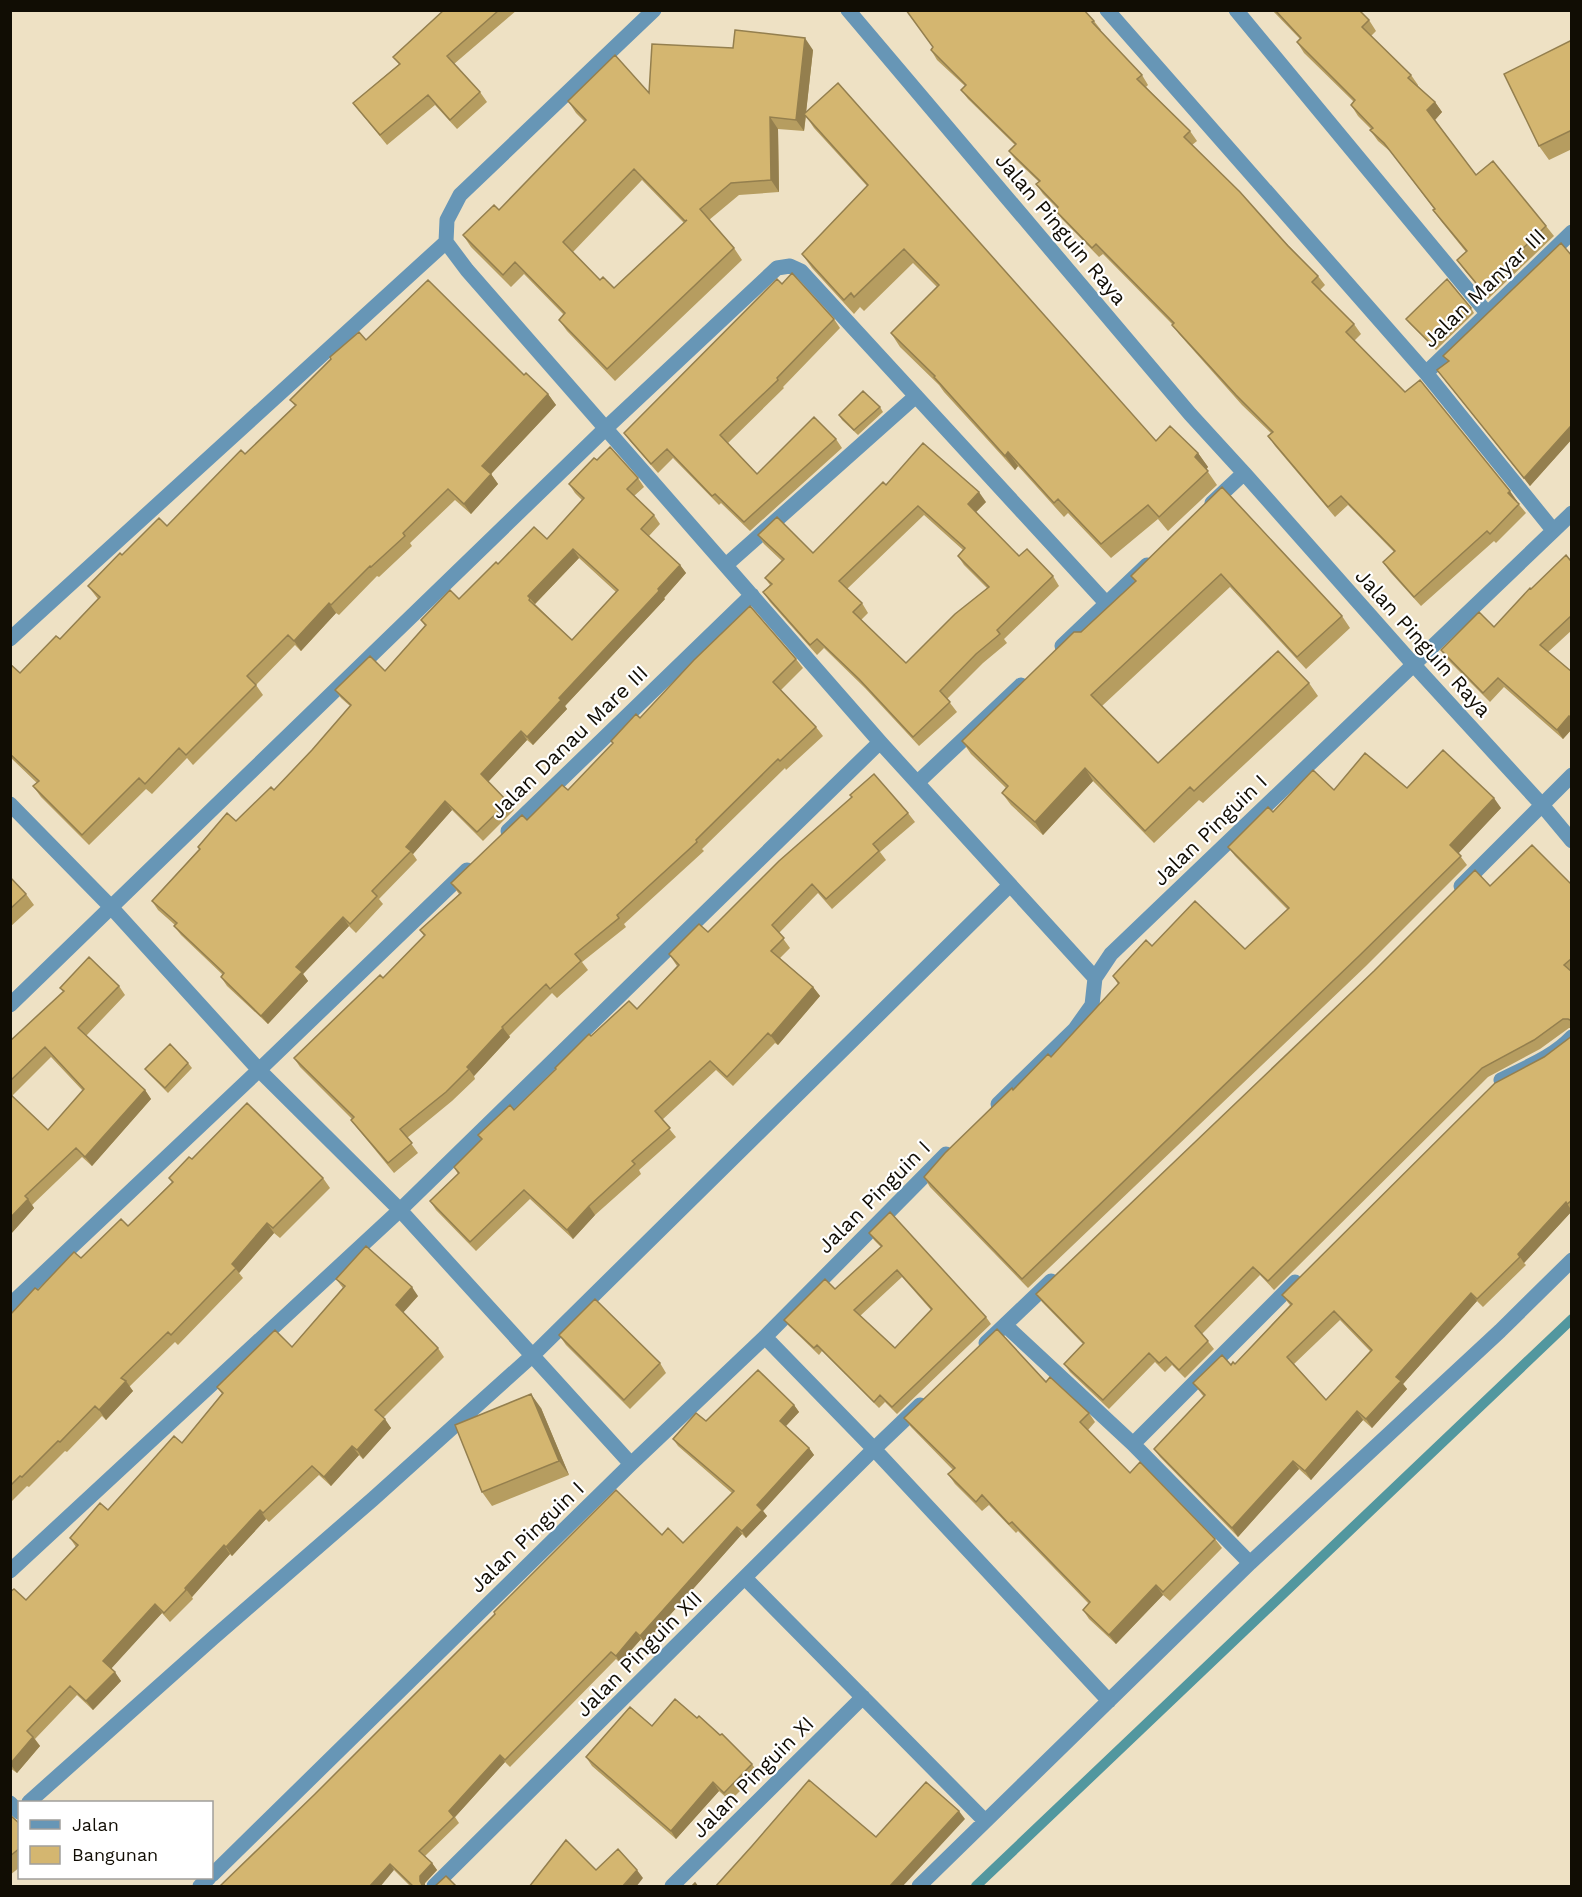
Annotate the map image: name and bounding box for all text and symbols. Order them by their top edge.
street label: Jalan Pinguin Raya [990,148,1132,310]
street label: Jalan Manyar III [1417,223,1550,352]
street label: Jalan Pinguin Raya [1350,563,1497,722]
street label: Jalan Danau Mare III [485,660,653,823]
street label: Jalan Pinguin I [1147,769,1272,891]
street label: Jalan Pinguin I [812,1135,935,1258]
street label: Jalan Pinguin I [464,1476,589,1598]
street label: Jalan Pinguin XII [570,1585,707,1722]
street label: Jalan Pinguin XI [687,1711,819,1843]
legend [18,1801,213,1879]
text: Jalan [72,1814,119,1835]
text: Bangunan [72,1844,158,1865]

